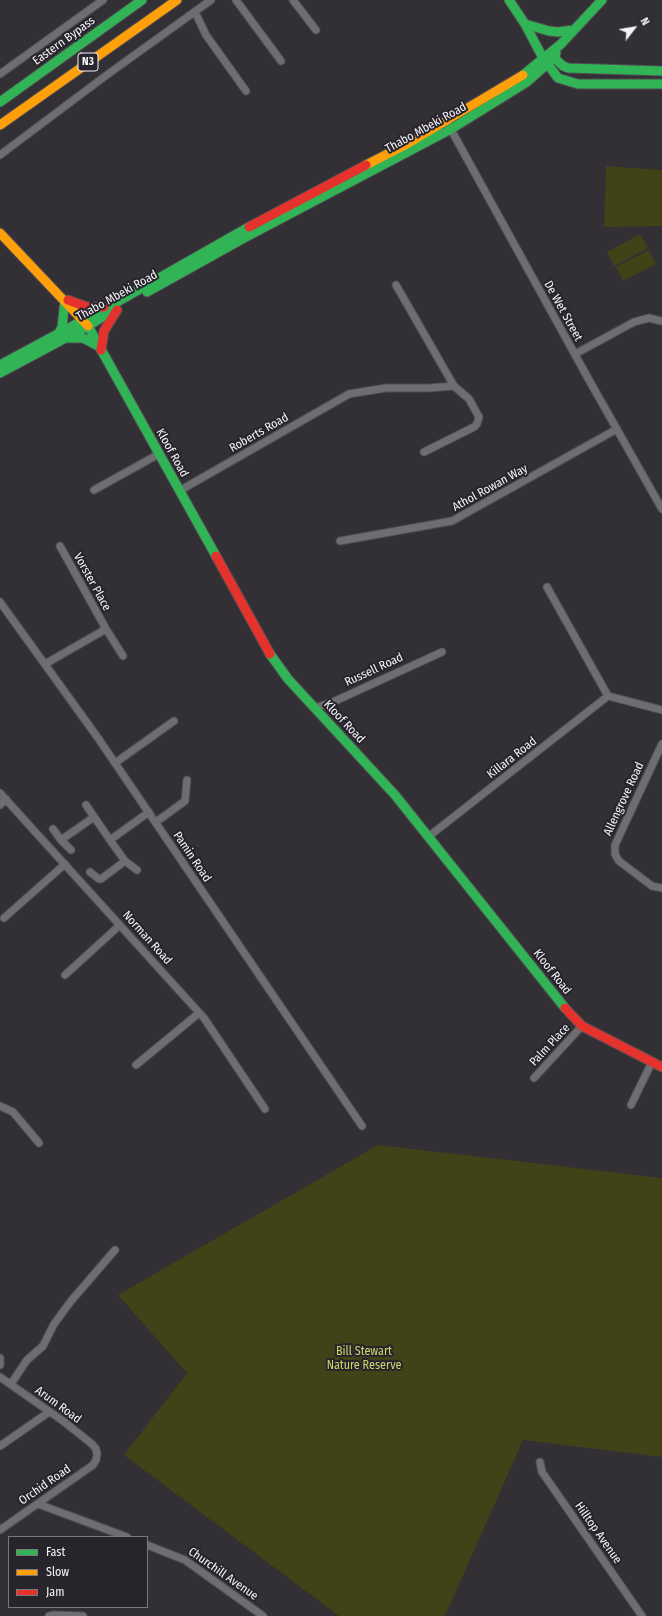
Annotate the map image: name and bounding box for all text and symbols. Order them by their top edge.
north arrow [614,8,654,48]
street label: Eastern Bypass [30,14,98,68]
text: N [637,15,652,28]
road number: N3 [78,53,98,71]
street label: Thabo Mbeki Road [383,100,469,156]
street label: Thabo Mbeki Road [74,268,160,324]
street label: De Wet Street [541,278,585,344]
street label: Roberts Road [227,410,291,456]
street label: Kloof Road [153,426,191,480]
street label: Athol Rowan Way [450,461,530,515]
street label: Vorster Place [70,551,114,613]
street label: Russell Road [342,650,406,690]
street label: Kloof Road [321,698,367,746]
street label: Killara Road [484,734,540,782]
street label: Allengrove Road [601,760,647,838]
street label: Pamin Road [170,829,214,885]
street label: Norman Road [119,908,175,968]
street label: Kloof Road [530,947,574,997]
street label: Palm Place [527,1021,573,1069]
park label: Bill Stewart Nature Reserve [327,1345,401,1373]
street label: Arum Road [32,1383,84,1427]
street label: Orchid Road [16,1462,74,1508]
street label: Hilltop Avenue [571,1499,625,1567]
legend [8,1536,148,1608]
text: Fast [46,1545,65,1559]
street label: Churchill Avenue [185,1545,261,1603]
text: Slow [46,1565,69,1579]
text: Jam [46,1585,64,1599]

